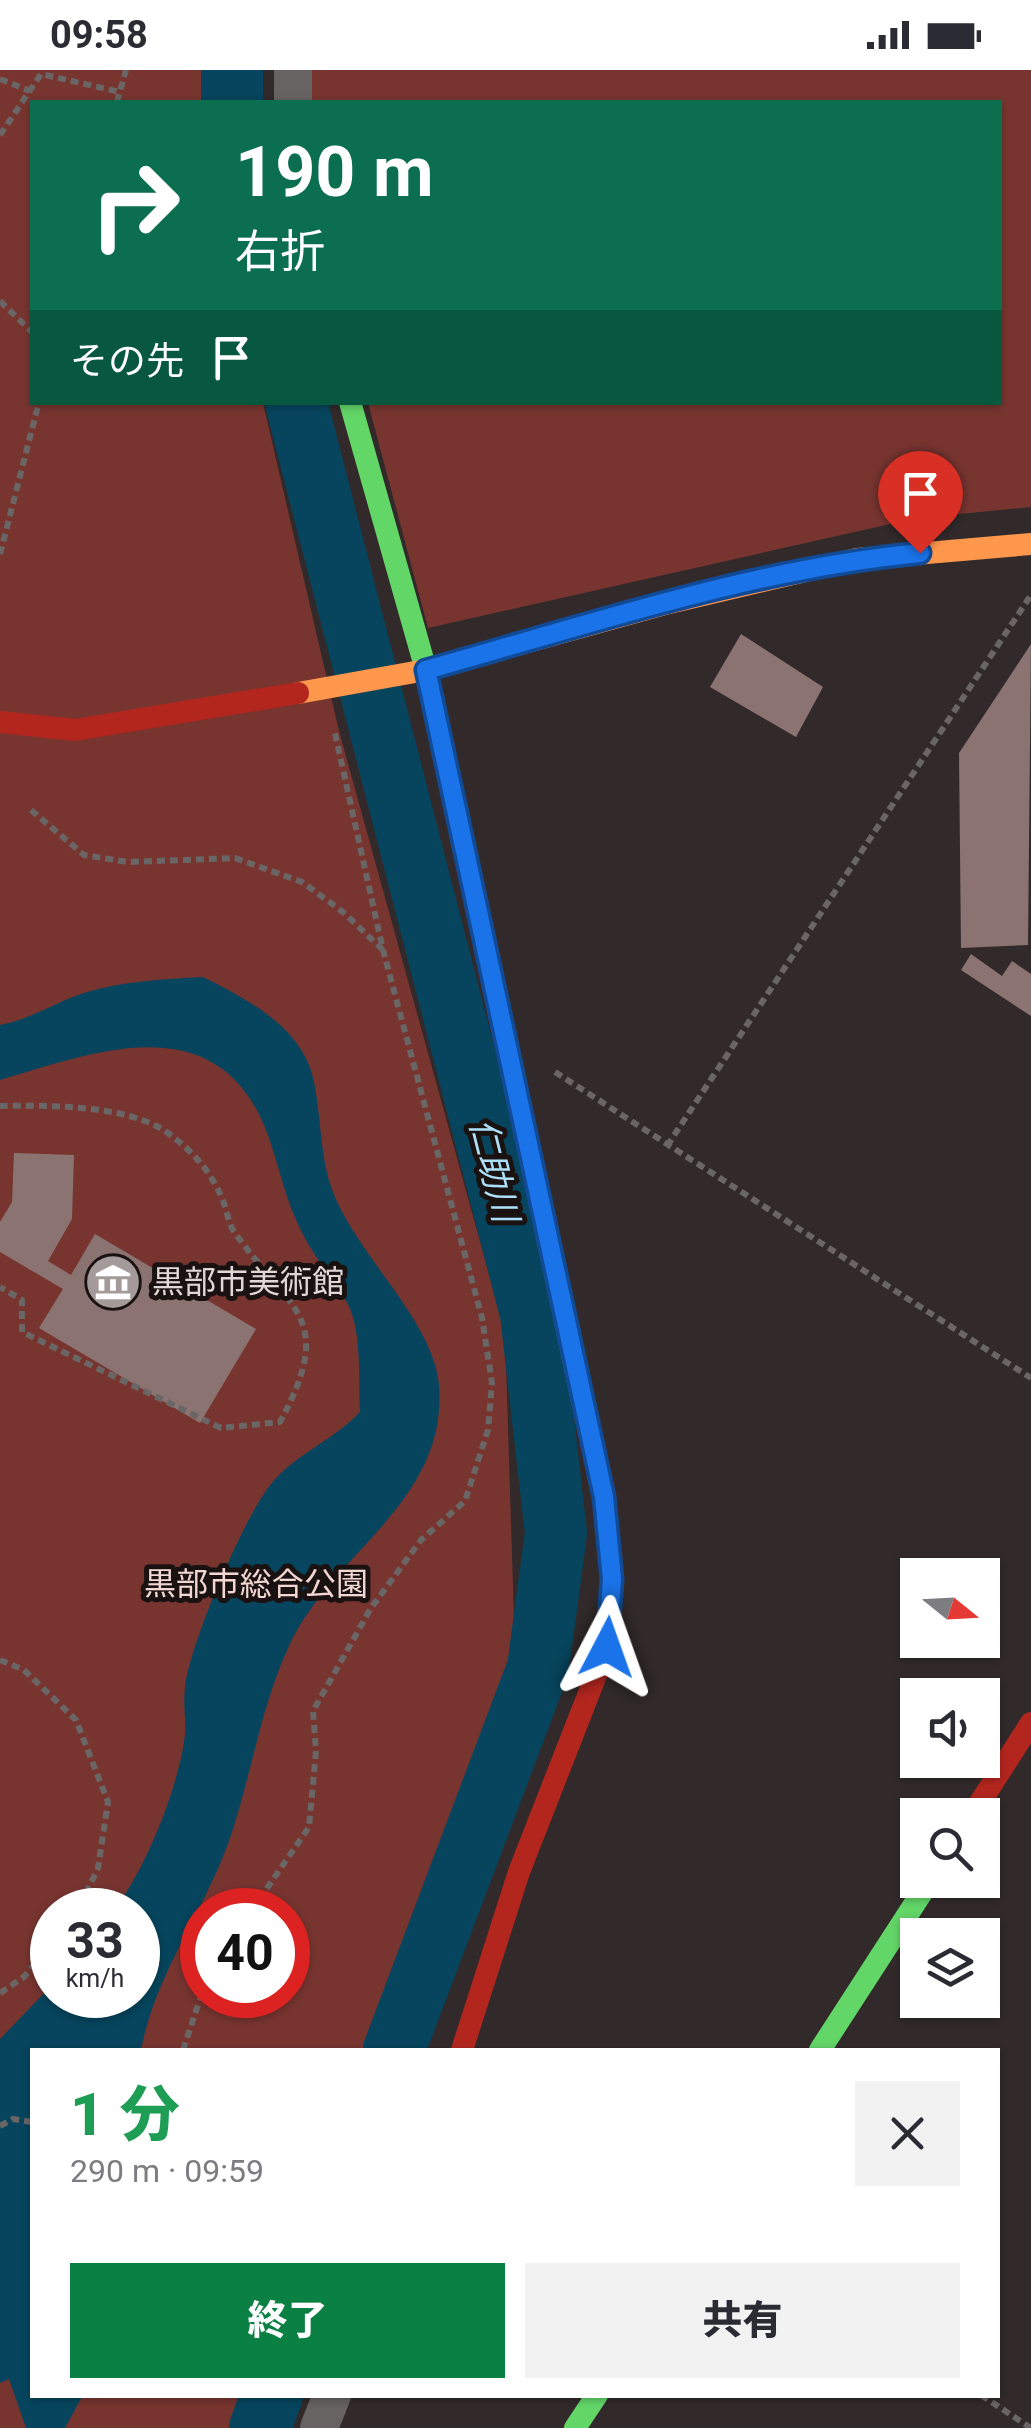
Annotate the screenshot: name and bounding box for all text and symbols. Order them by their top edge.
text: 09:58 [50,13,148,57]
text: 190 m [235,131,434,213]
icon: right [70,140,200,270]
text: 右折 [235,225,325,278]
icon: arrive [204,330,259,385]
text: その先 [70,339,184,383]
pin [878,451,963,554]
icon: arrive [893,466,948,521]
water label: 仁助川 [461,1114,527,1230]
museum icon: 黒部市美術館 [83,1252,143,1312]
place label: 黒部市美術館 [152,1263,344,1301]
north arrow [900,1558,1000,1658]
map controls [900,1558,1000,2018]
park label: 黒部市総合公園 [144,1565,368,1603]
position arrow [555,1595,659,1699]
button: sound [900,1678,1000,1778]
button: search [900,1798,1000,1898]
speed limit sign: 40 [180,1888,310,2018]
text: 33 [66,1912,124,1970]
button: layers [900,1918,1000,2018]
text: km/h [66,1964,124,1993]
text: 1 分 [70,2079,180,2150]
button: close [855,2081,960,2186]
text: 290 m · 09:59 [70,2152,264,2190]
button: 終了 [70,2263,505,2378]
button: 共有 [525,2263,960,2378]

